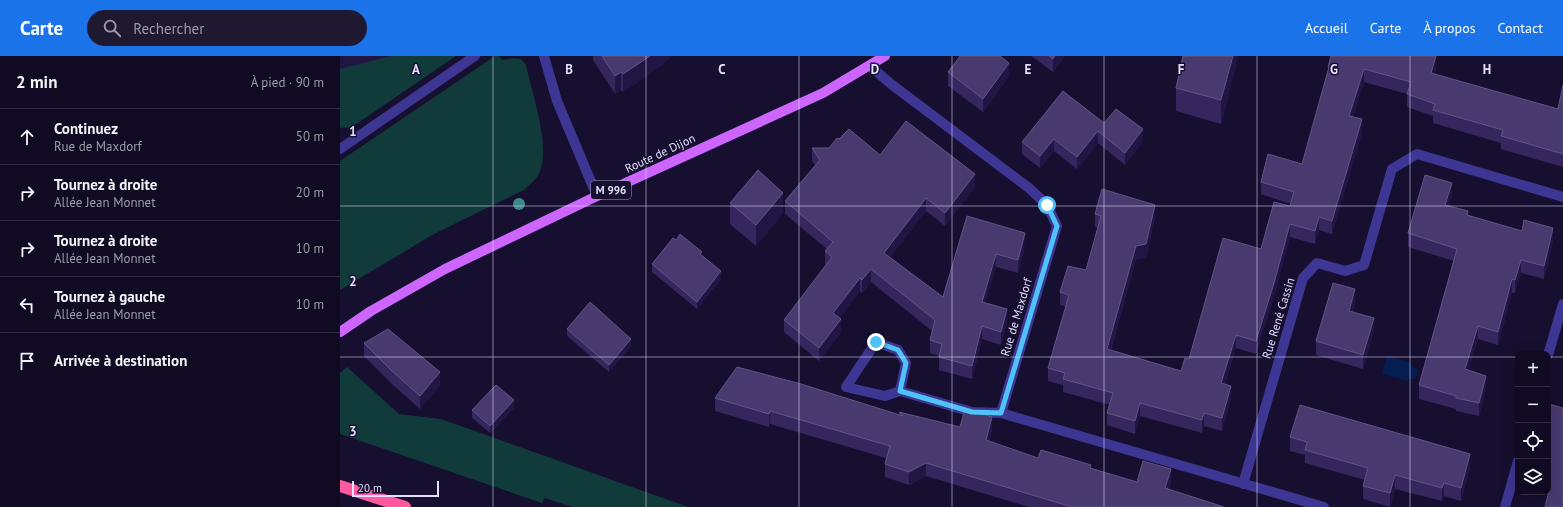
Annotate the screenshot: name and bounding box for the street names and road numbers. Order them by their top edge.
street label: Route de Dijon [623,130,697,176]
road number: M 996 [591,181,631,199]
street label: Rue de Maxdorf [997,275,1035,358]
street label: Rue René Cassin [1259,276,1297,360]

